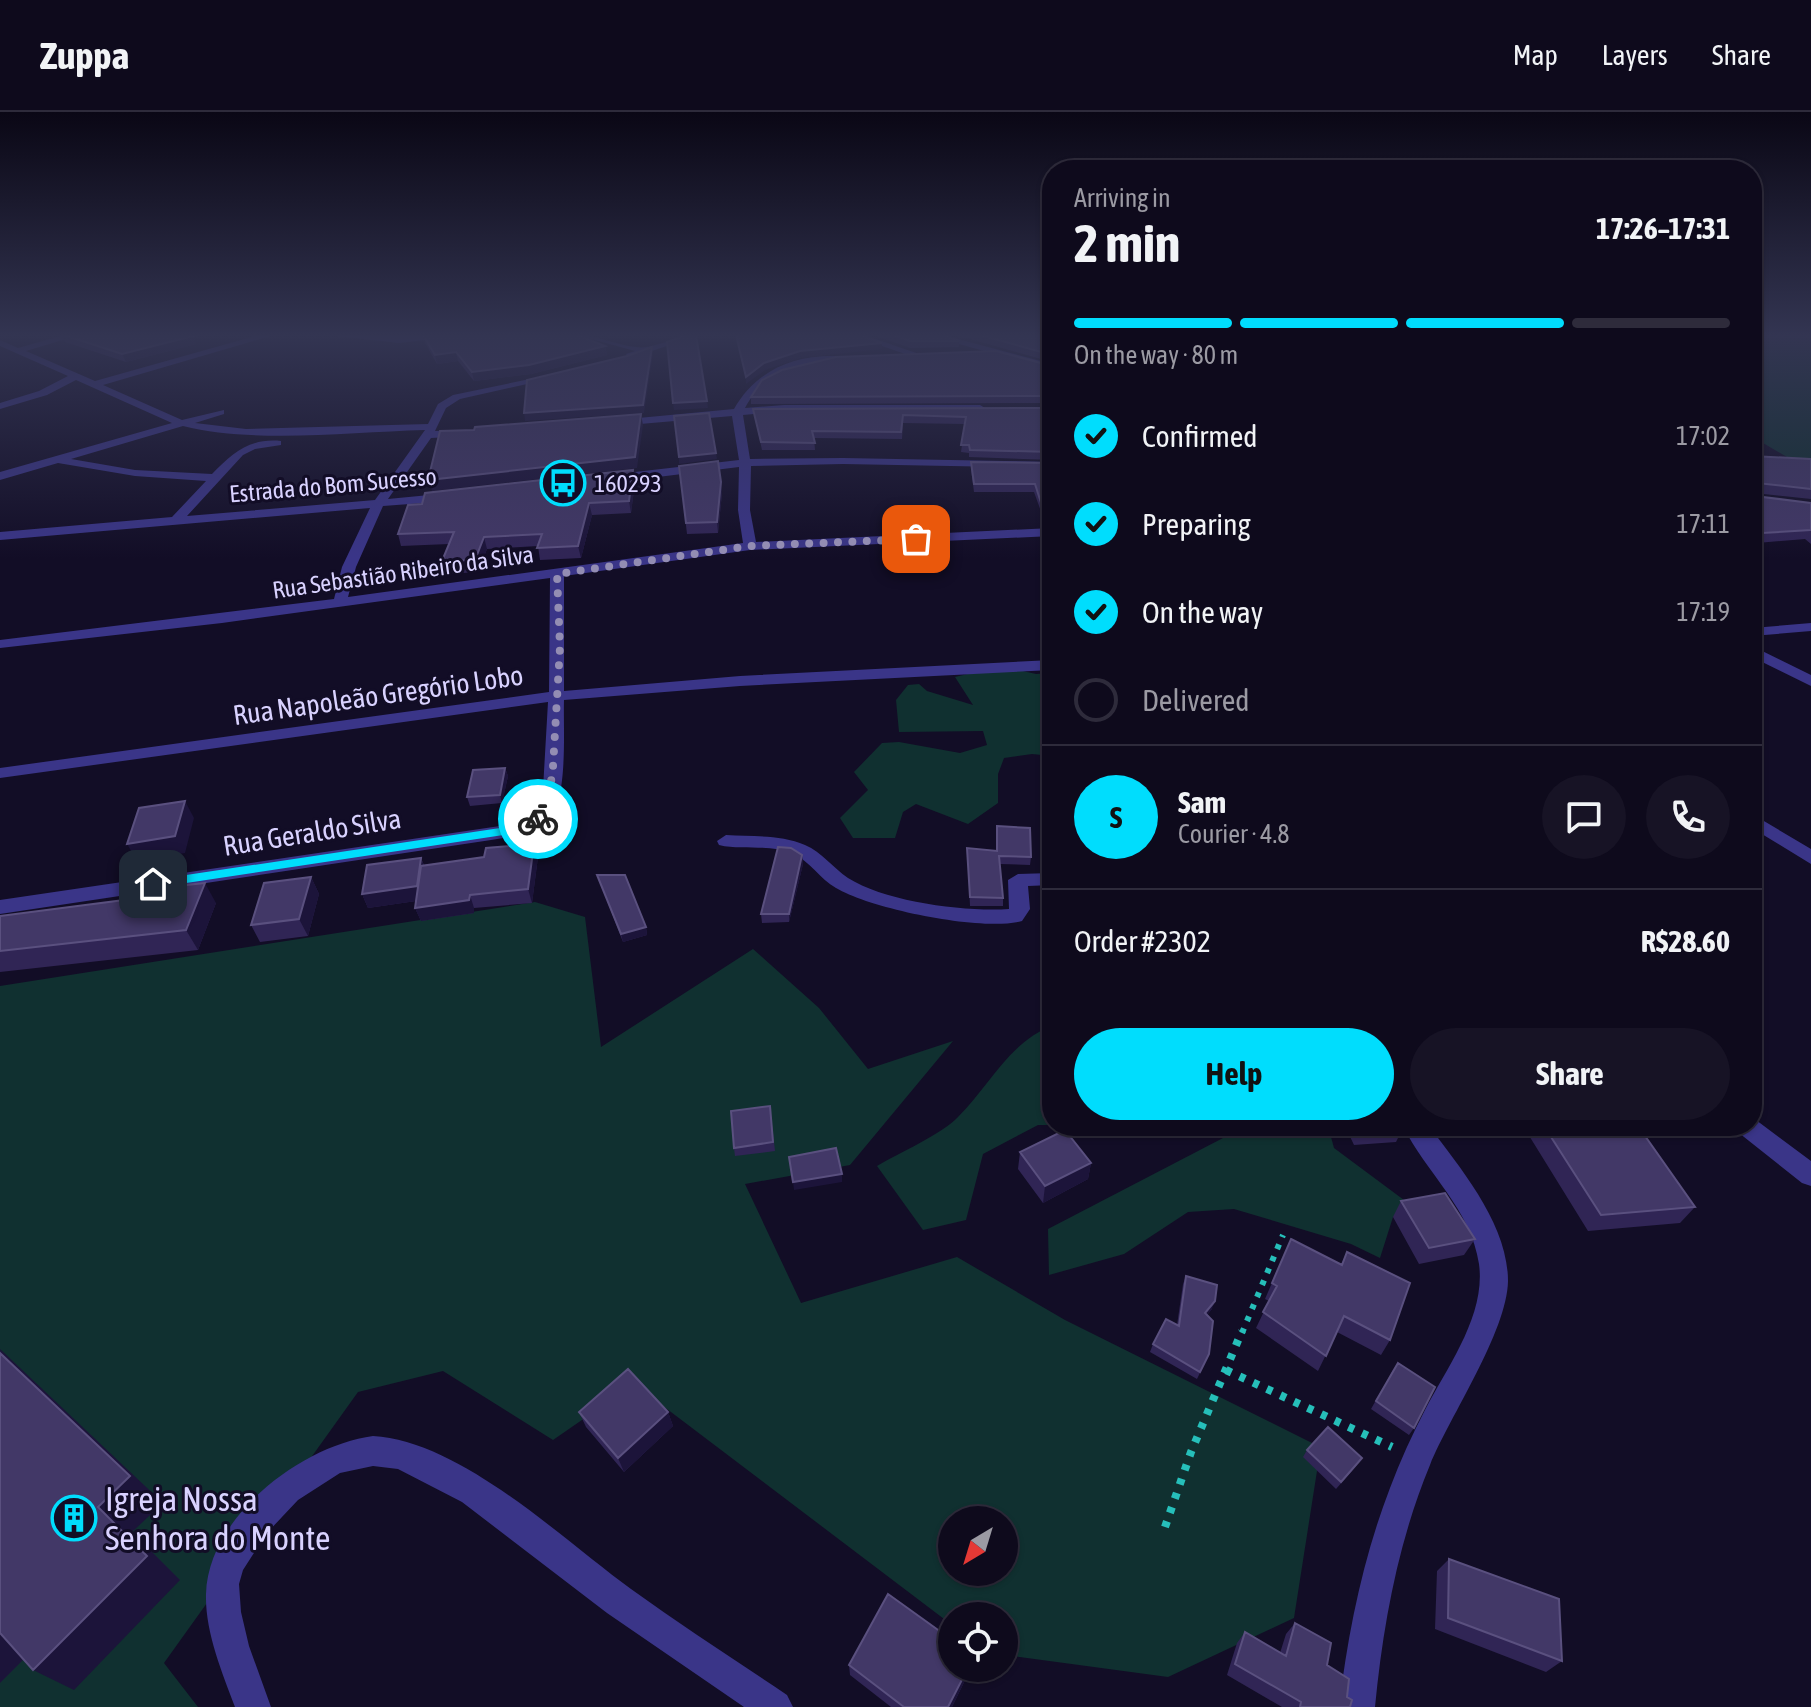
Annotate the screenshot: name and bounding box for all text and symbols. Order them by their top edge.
text: Zuppa [40,34,129,77]
text: Map [1513,39,1558,71]
text: Layers [1602,39,1668,71]
text: Share [1712,39,1771,71]
text: Arriving in [1074,183,1171,213]
text: 17:26–17:31 [1596,211,1730,245]
text: 2 min [1074,213,1180,273]
text: On the way · 80 m [1074,340,1238,370]
icon: check [1074,414,1118,458]
text: Confirmed [1142,419,1257,453]
text: 17:02 [1676,421,1730,451]
bus stop icon: 160293 [539,459,587,507]
street label: Estrada do Bom Sucesso [228,462,438,508]
place label: 160293 [594,470,662,497]
icon: check [1074,502,1118,546]
pin [882,505,950,573]
text: Preparing [1142,507,1251,541]
text: 17:11 [1676,509,1730,539]
icon: bag [894,517,938,561]
street label: Rua Sebastião Ribeiro da Silva [271,540,535,604]
icon: check [1074,590,1118,634]
text: On the way [1142,595,1263,629]
text: 17:19 [1676,597,1730,627]
street label: Rua Napoleão Gregório Lobo [231,659,525,731]
text: Delivered [1142,683,1250,717]
button: chat [1542,775,1626,859]
button: phone [1646,775,1730,859]
courier [498,779,578,859]
text: Sam [1178,785,1226,819]
icon: bike [516,797,560,841]
text: S [1110,800,1122,834]
street label: Rua Geraldo Silva [221,802,403,862]
text: Courier · 4.8 [1178,819,1289,849]
pin [119,850,187,918]
icon: home [131,862,175,906]
text: Order #2302 [1074,924,1211,958]
text: R$28.60 [1641,924,1730,958]
button: Help [1074,1028,1394,1120]
button: Share [1410,1028,1730,1120]
place label: Igreja Nossa Senhora do Monte [105,1479,330,1557]
building icon: Igreja Nossa Senhora do Monte [50,1494,98,1542]
north arrow [938,1506,1018,1586]
map controls [938,1506,1018,1682]
button: locate [938,1602,1018,1682]

